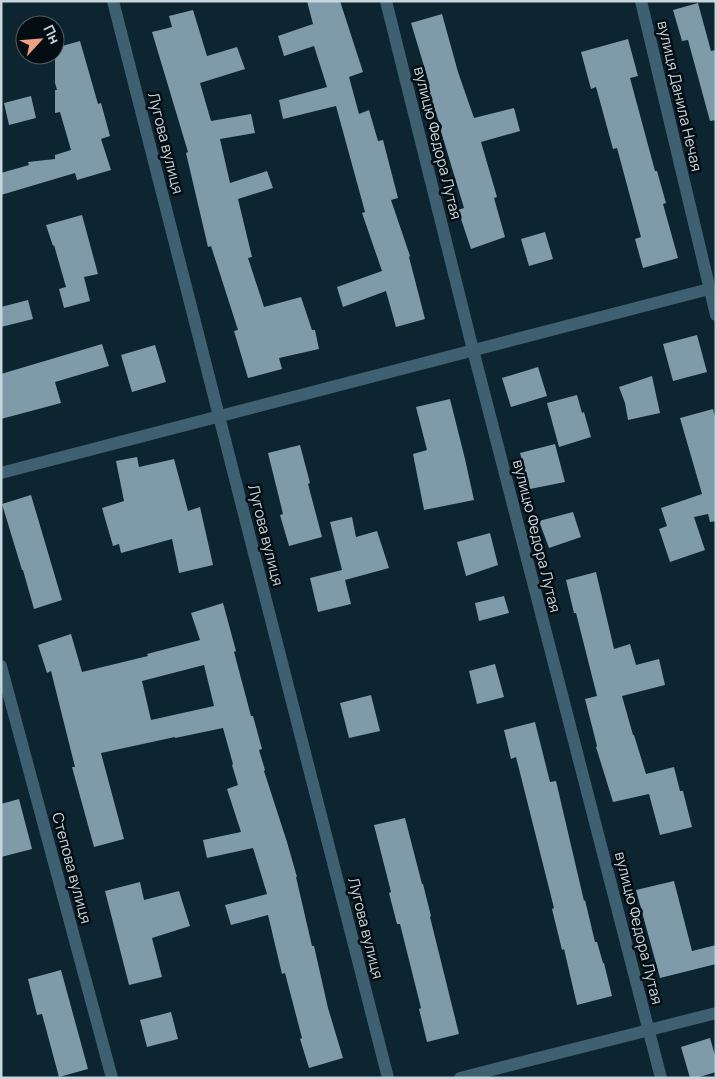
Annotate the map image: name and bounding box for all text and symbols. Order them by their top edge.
north arrow [15,15,65,65]
street label: вулиця Данила Нечая [652,19,708,173]
text: Пн [39,21,65,47]
street label: вулицю Федора Лутая [409,64,467,222]
street label: Лугова вулиця [143,90,189,196]
street label: вулицю Федора Лутая [508,457,566,615]
street label: Лугова вулиця [243,482,289,588]
street label: Степова вулиця [47,810,97,926]
street label: вулицю Федора Лутая [610,849,668,1007]
street label: Лугова вулиця [343,875,389,981]

